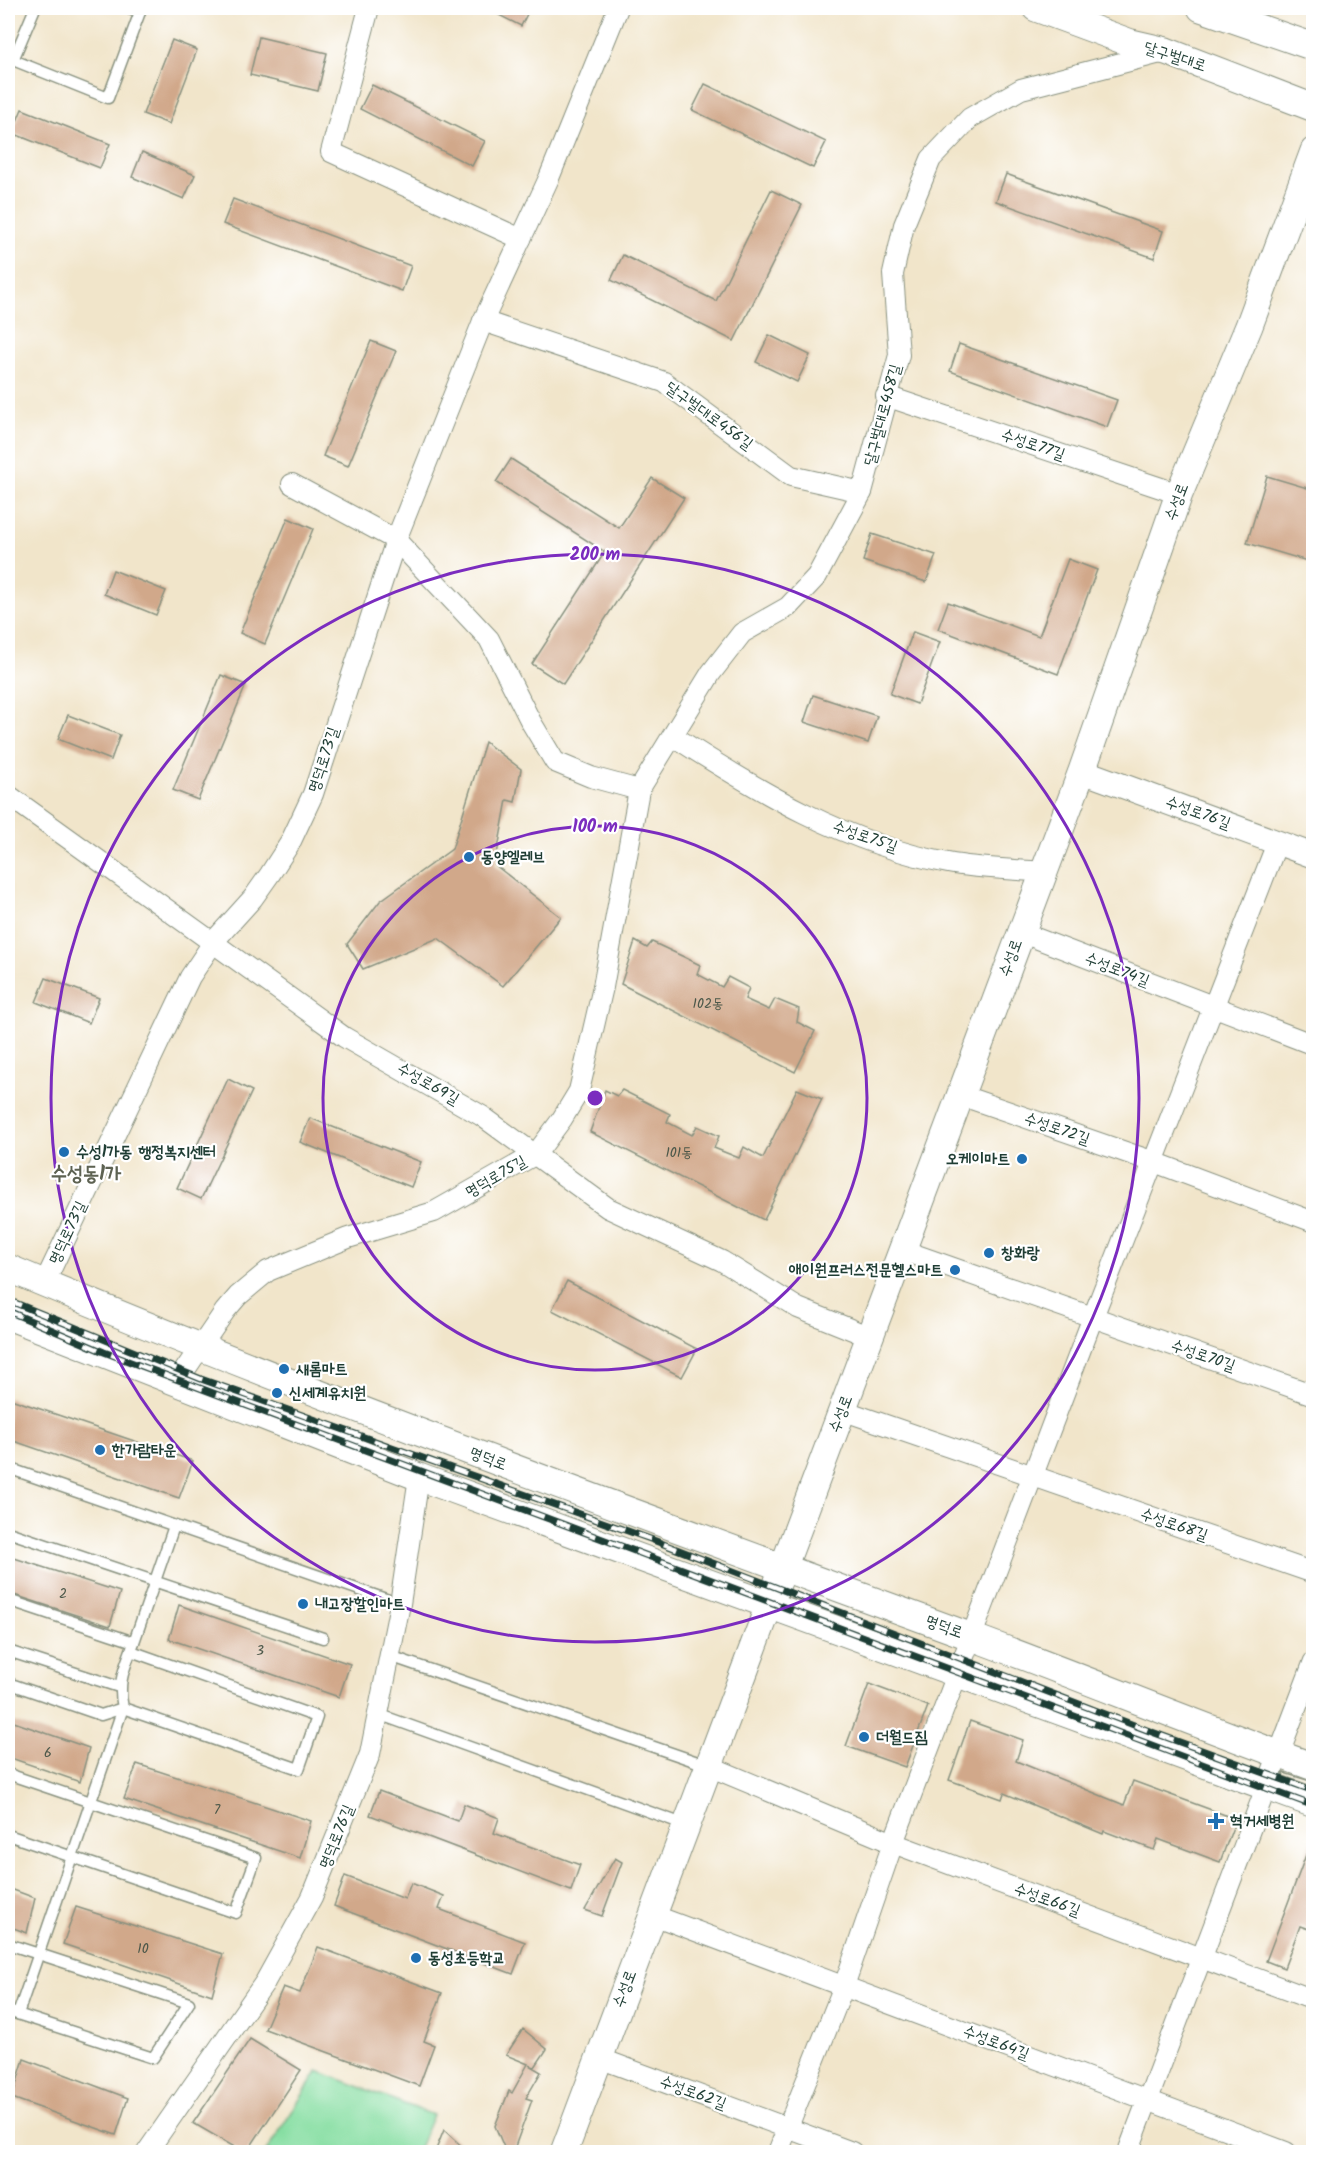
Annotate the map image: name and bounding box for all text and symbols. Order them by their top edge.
street label: 달구벌대로 [1141,35,1209,79]
street label: 달구벌대로458길 [857,361,909,469]
street label: 달구벌대로456길 [660,375,758,457]
street label: 수성로77길 [998,422,1069,468]
street label: 수성로 [1158,479,1196,525]
text: 200 m [570,541,621,570]
street label: 명덕로73길 [302,724,346,796]
street label: 수성로76길 [1162,790,1234,836]
text: 100 m [572,813,618,842]
street label: 수성로75길 [829,814,901,860]
place label: 동양엘레브 [481,845,545,870]
marker: 동양엘레브 [462,850,476,864]
street label: 수성로 [993,936,1029,980]
street label: 수성로74길 [1081,946,1153,994]
house number: 102동 [693,993,723,1015]
street label: 수성로69길 [392,1056,464,1112]
centre of rings [585,1088,605,1108]
street label: 수성로72길 [1021,1106,1093,1152]
place label: 수성1가동 행정복지센터 [76,1140,216,1165]
house number: 101동 [665,1142,693,1164]
marker: 수성1가동 행정복지센터 [57,1145,71,1159]
place label: 오케이마트 [946,1147,1010,1172]
street label: 명덕로75길 [461,1149,532,1205]
marker: 오케이마트 [1015,1152,1029,1166]
district label: 수성동1가 [51,1159,122,1191]
street label: 명덕로73길 [42,1197,94,1269]
place label: 창화랑 [1001,1241,1040,1266]
marker: 창화랑 [982,1246,996,1260]
place label: 애이원프러스전문헬스마트 [789,1258,943,1283]
marker: 애이원프러스전문헬스마트 [948,1263,962,1277]
street label: 수성로70길 [1167,1333,1239,1379]
place label: 새롬마트 [295,1357,348,1382]
marker: 새롬마트 [277,1362,291,1376]
place label: 신세계유치원 [289,1381,366,1406]
marker: 신세계유치원 [270,1386,284,1400]
street label: 수성로 [822,1391,860,1437]
place label: 한가람타운 [111,1438,177,1463]
street label: 명덕로 [465,1440,511,1478]
marker: 한가람타운 [93,1443,107,1457]
street label: 수성로68길 [1137,1502,1211,1548]
house number: 2 [59,1583,67,1605]
place label: 내고장할인마트 [315,1592,405,1617]
marker: 내고장할인마트 [296,1597,310,1611]
street label: 명덕로 [922,1609,966,1645]
house number: 3 [256,1640,264,1662]
place label: 더월드짐 [876,1725,928,1750]
marker: 더월드짐 [857,1730,871,1744]
house number: 6 [44,1742,52,1764]
house number: 7 [214,1799,221,1821]
street label: 명덕로76길 [313,1801,361,1873]
place label: 혁거세병원 [1230,1809,1295,1834]
marker: 혁거세병원 [1207,1812,1225,1830]
street label: 수성로66길 [1010,1876,1084,1924]
house number: 10 [137,1938,149,1960]
place label: 동성초등학교 [428,1946,505,1971]
marker: 동성초등학교 [409,1951,423,1965]
street label: 수성로 [606,1966,644,2012]
street label: 수성로64길 [959,2019,1033,2067]
street label: 수성로62길 [656,2069,730,2117]

